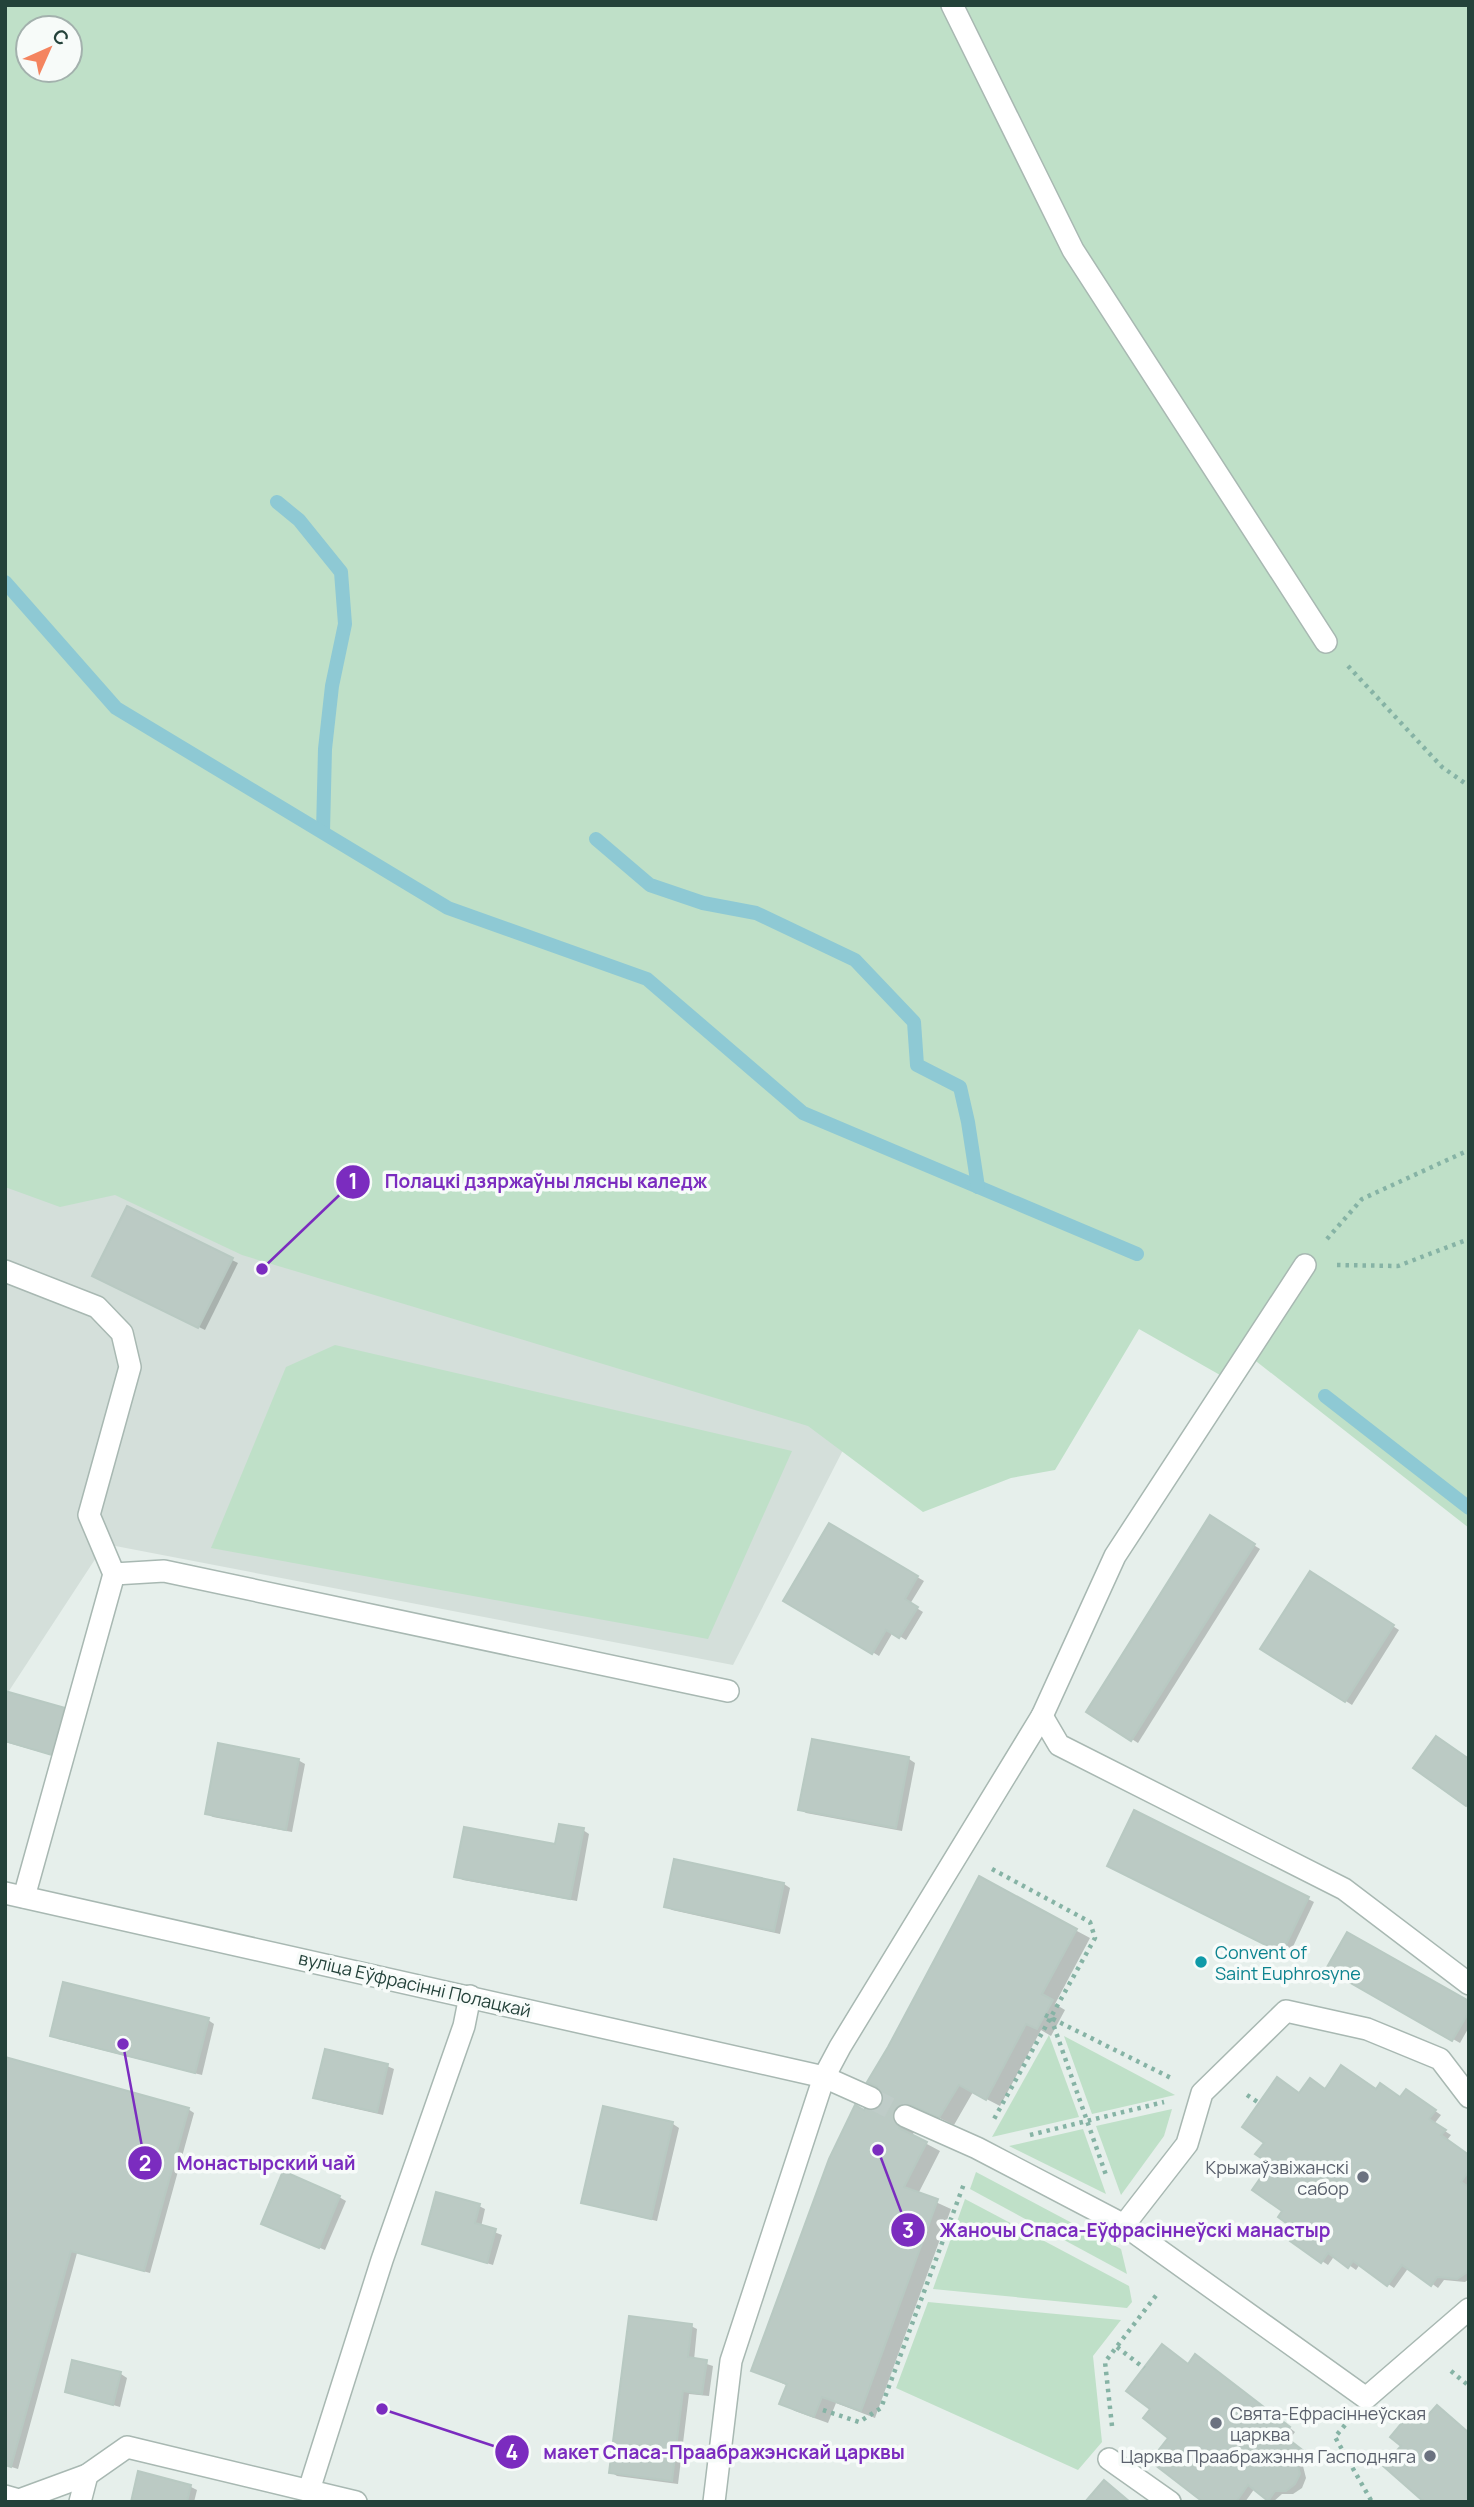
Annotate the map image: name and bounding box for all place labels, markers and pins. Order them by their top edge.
callout: Полацкі дзяржаўны лясны каледж [335,1162,721,1202]
place label: Convent of Saint Euphrosyne [1215,1940,1361,1985]
marker: Convent of Saint Euphrosyne [1193,1954,1209,1970]
callout: Монастырский чай [128,2143,370,2183]
place label: Крыжаўзвіжанскі сабор [1206,2155,1349,2200]
marker: Крыжаўзвіжанскі сабор [1355,2169,1371,2185]
callout: Жаночы Спаса-Еўфрасіннеўскі манастыр [891,2210,1344,2250]
place label: Свята-Ефрасіннеўская царква [1230,2401,1426,2446]
marker: Свята-Ефрасіннеўская царква [1208,2415,1224,2431]
callout: макет Спаса-Праабражэнскай царквы [494,2432,919,2472]
place label: Царква Праабражэння Гасподняга [1121,2444,1416,2468]
marker: Царква Праабражэння Гасподняга [1422,2448,1438,2464]

